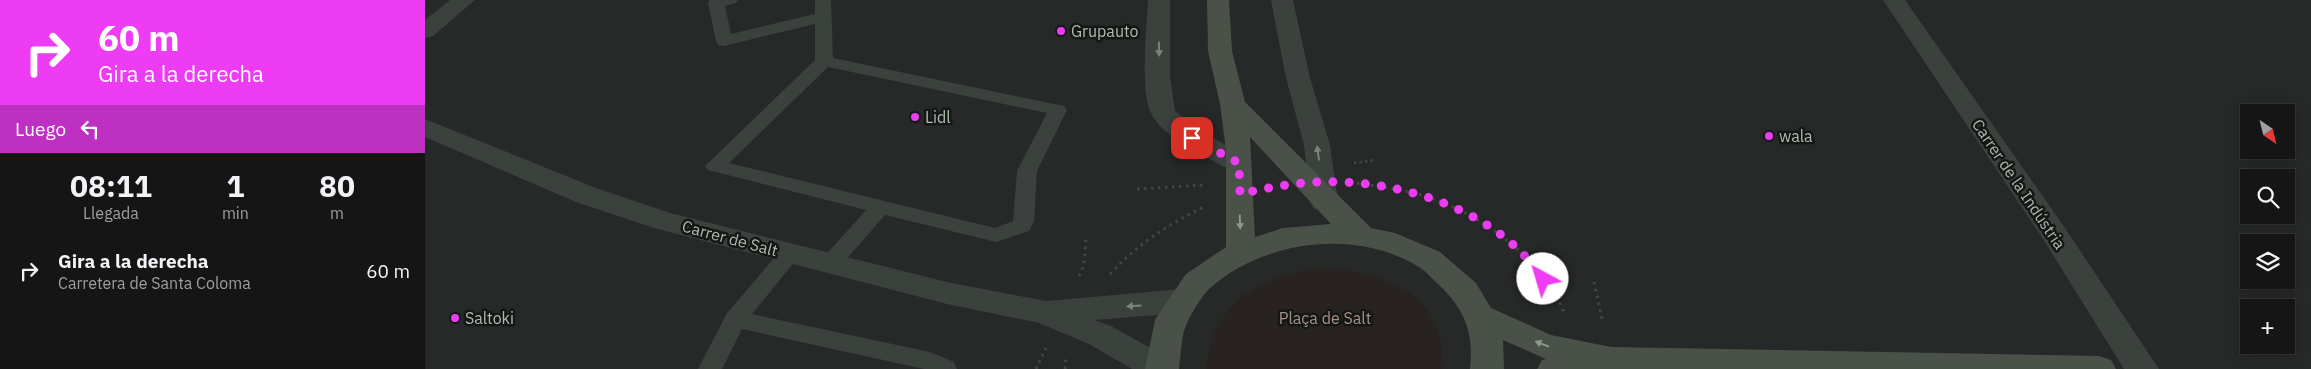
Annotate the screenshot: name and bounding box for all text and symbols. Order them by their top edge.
text: 60 m [98,15,180,61]
icon: right [15,20,80,85]
place label: Grupauto [1071,21,1139,41]
marker: Grupauto [1055,25,1067,37]
one-way arrow [1155,41,1163,57]
text: Gira a la derecha [98,59,264,88]
north arrow [2240,104,2295,159]
map controls [2240,104,2295,354]
place label: Lidl [925,107,951,127]
marker: Lidl [909,111,921,123]
icon: left [76,115,104,143]
street label: Carrer de la Indústria [1968,115,2070,253]
text: Luego [15,117,66,141]
pin [1171,117,1213,159]
icon: arrive [1178,124,1206,152]
place label: wala [1779,126,1813,146]
marker: wala [1763,130,1775,142]
one-way arrow [1313,145,1321,161]
text: 08:11 [70,166,152,205]
text: 1 [226,166,244,205]
text: 80 [319,166,355,205]
button: search [2240,169,2295,224]
text: Llegada [83,203,139,223]
text: min [222,203,249,223]
text: m [330,203,344,223]
one-way arrow [1236,214,1244,230]
street label: Carrer de Salt [680,216,780,260]
button: layers [2240,234,2295,289]
text: Gira a la derecha [58,249,209,273]
position arrow [1516,252,1568,304]
icon: right [15,257,43,285]
text: 60 m [366,259,410,283]
text: Carretera de Santa Coloma [58,273,251,293]
button: + [2240,299,2295,354]
one-way arrow [1125,302,1141,310]
place label: Saltoki [465,308,514,328]
park label: Plaça de Salt [1279,308,1371,328]
marker: Saltoki [449,312,461,324]
one-way arrow [1534,340,1549,348]

